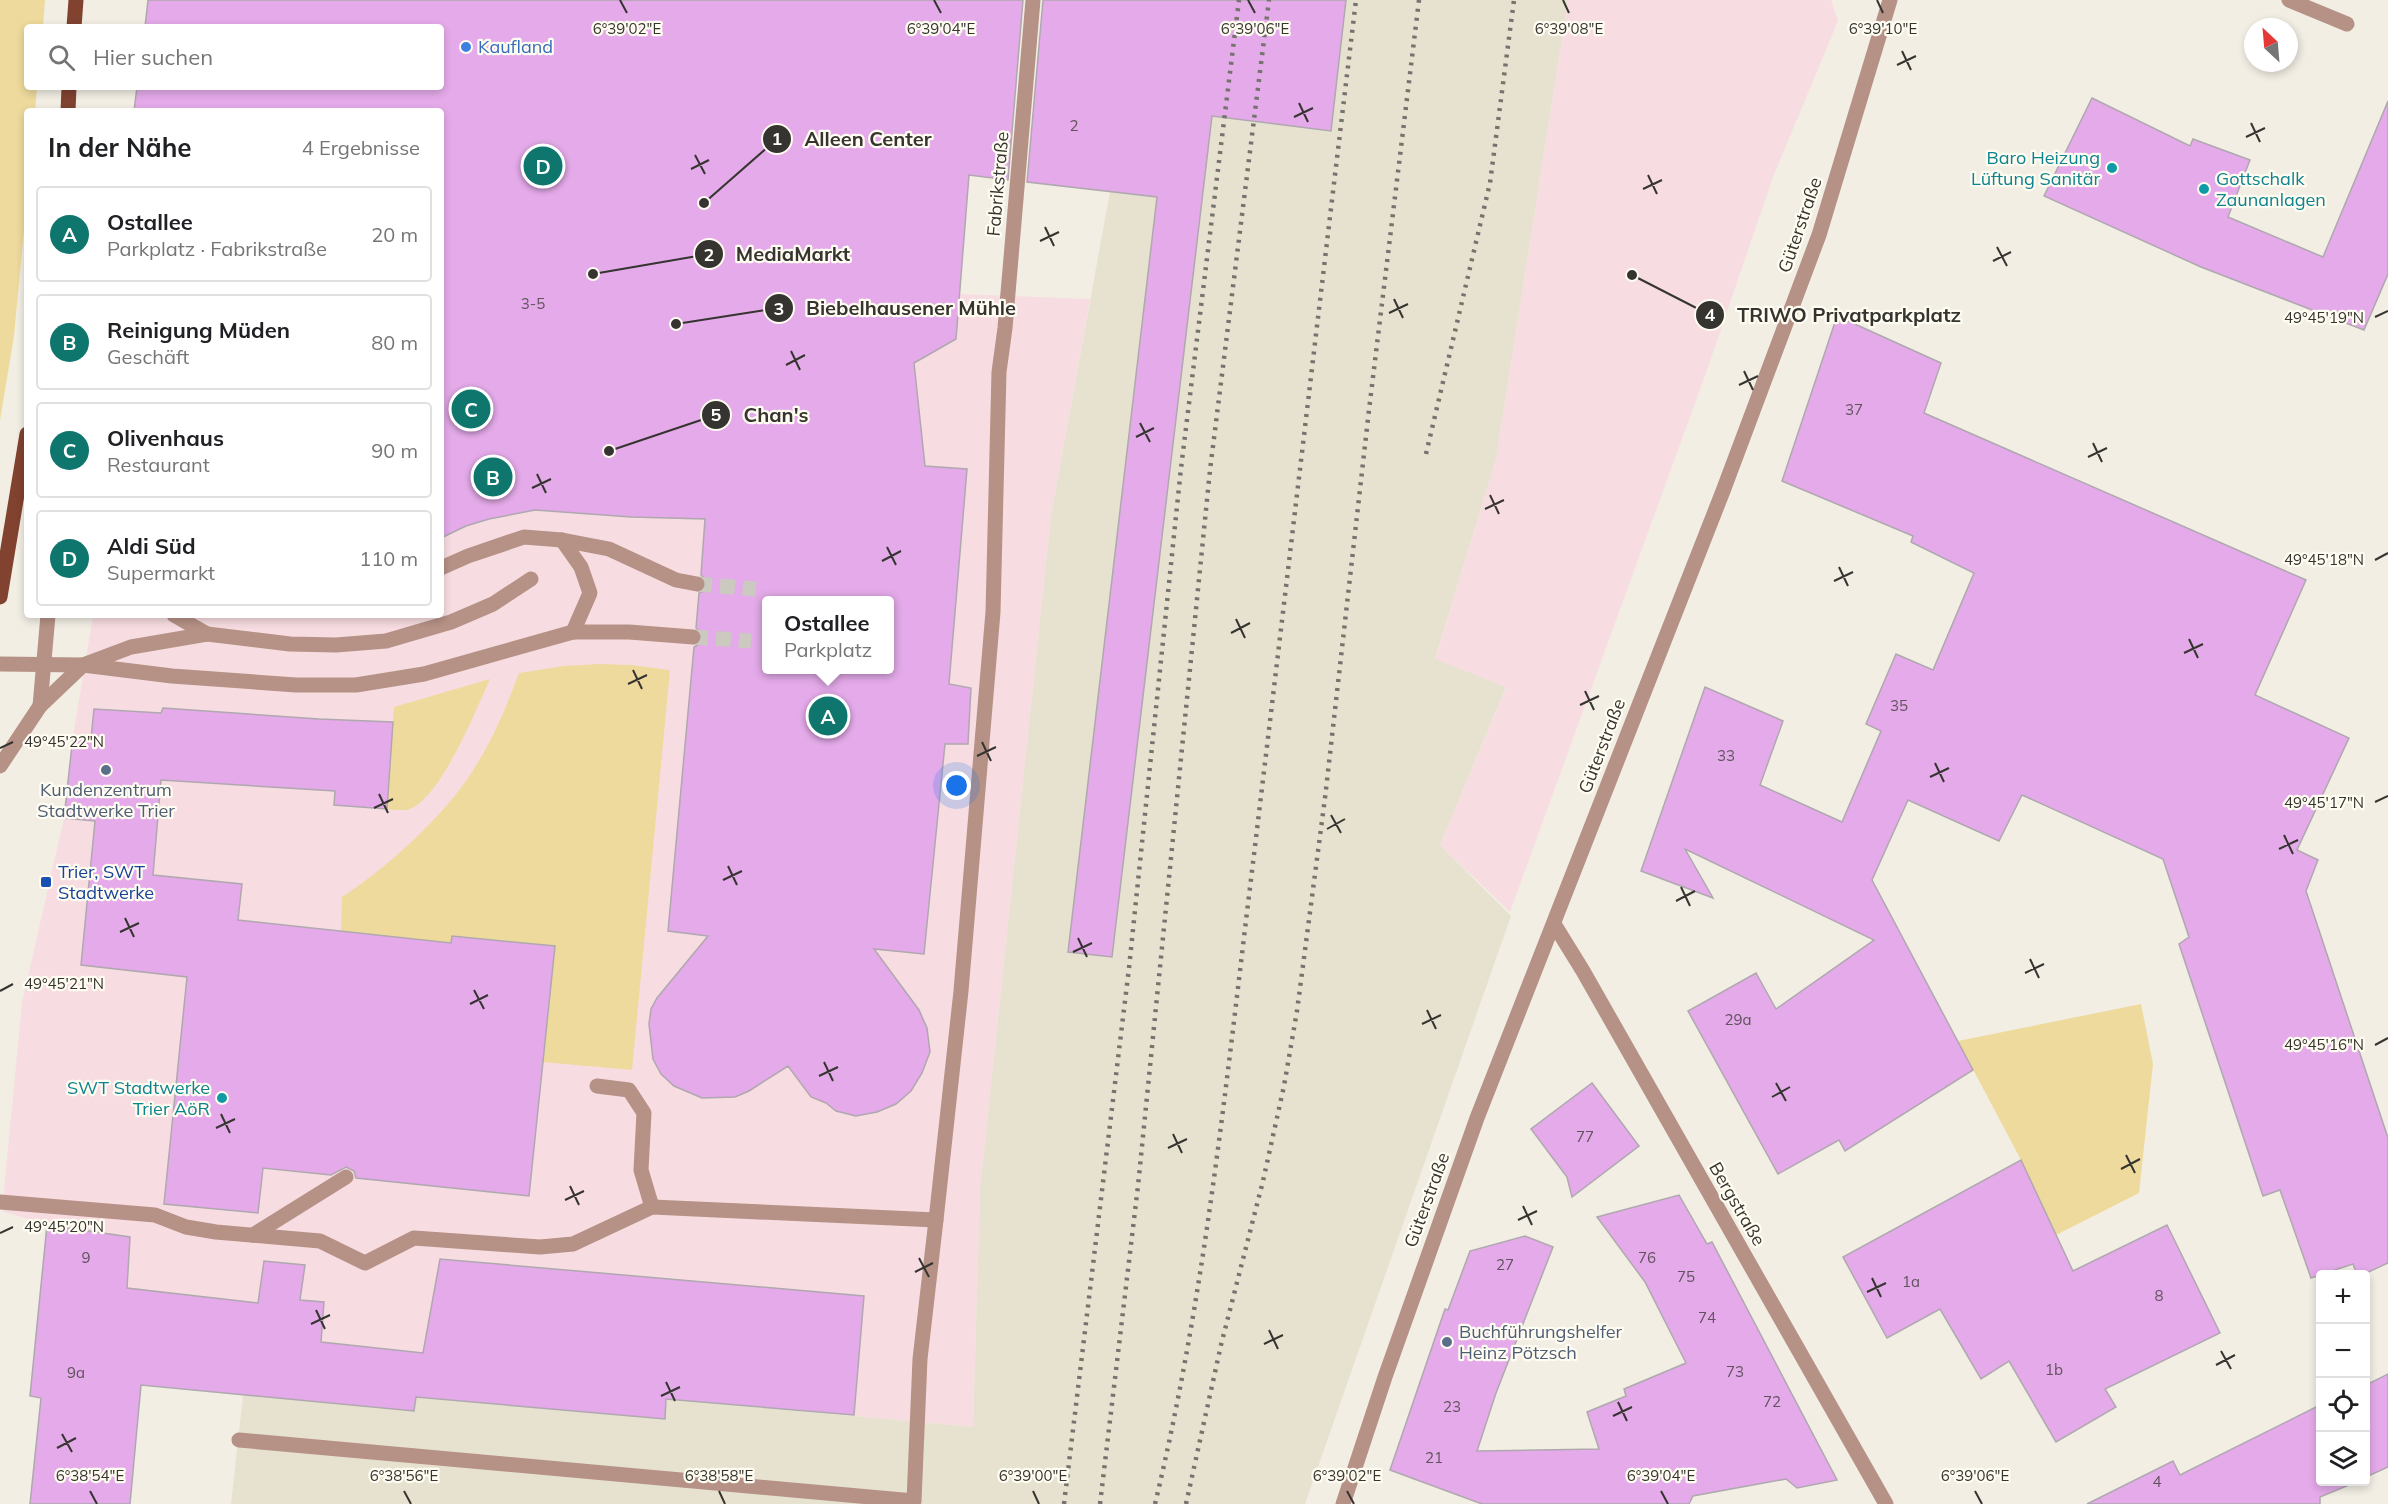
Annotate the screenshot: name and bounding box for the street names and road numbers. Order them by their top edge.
street label: Fabrikstraße [981,131,1014,237]
street label: Güterstraße [1772,174,1827,276]
street label: Güterstraße [1573,695,1630,796]
street label: Güterstraße [1399,1149,1454,1251]
street label: Bergstraße [1704,1158,1771,1250]

